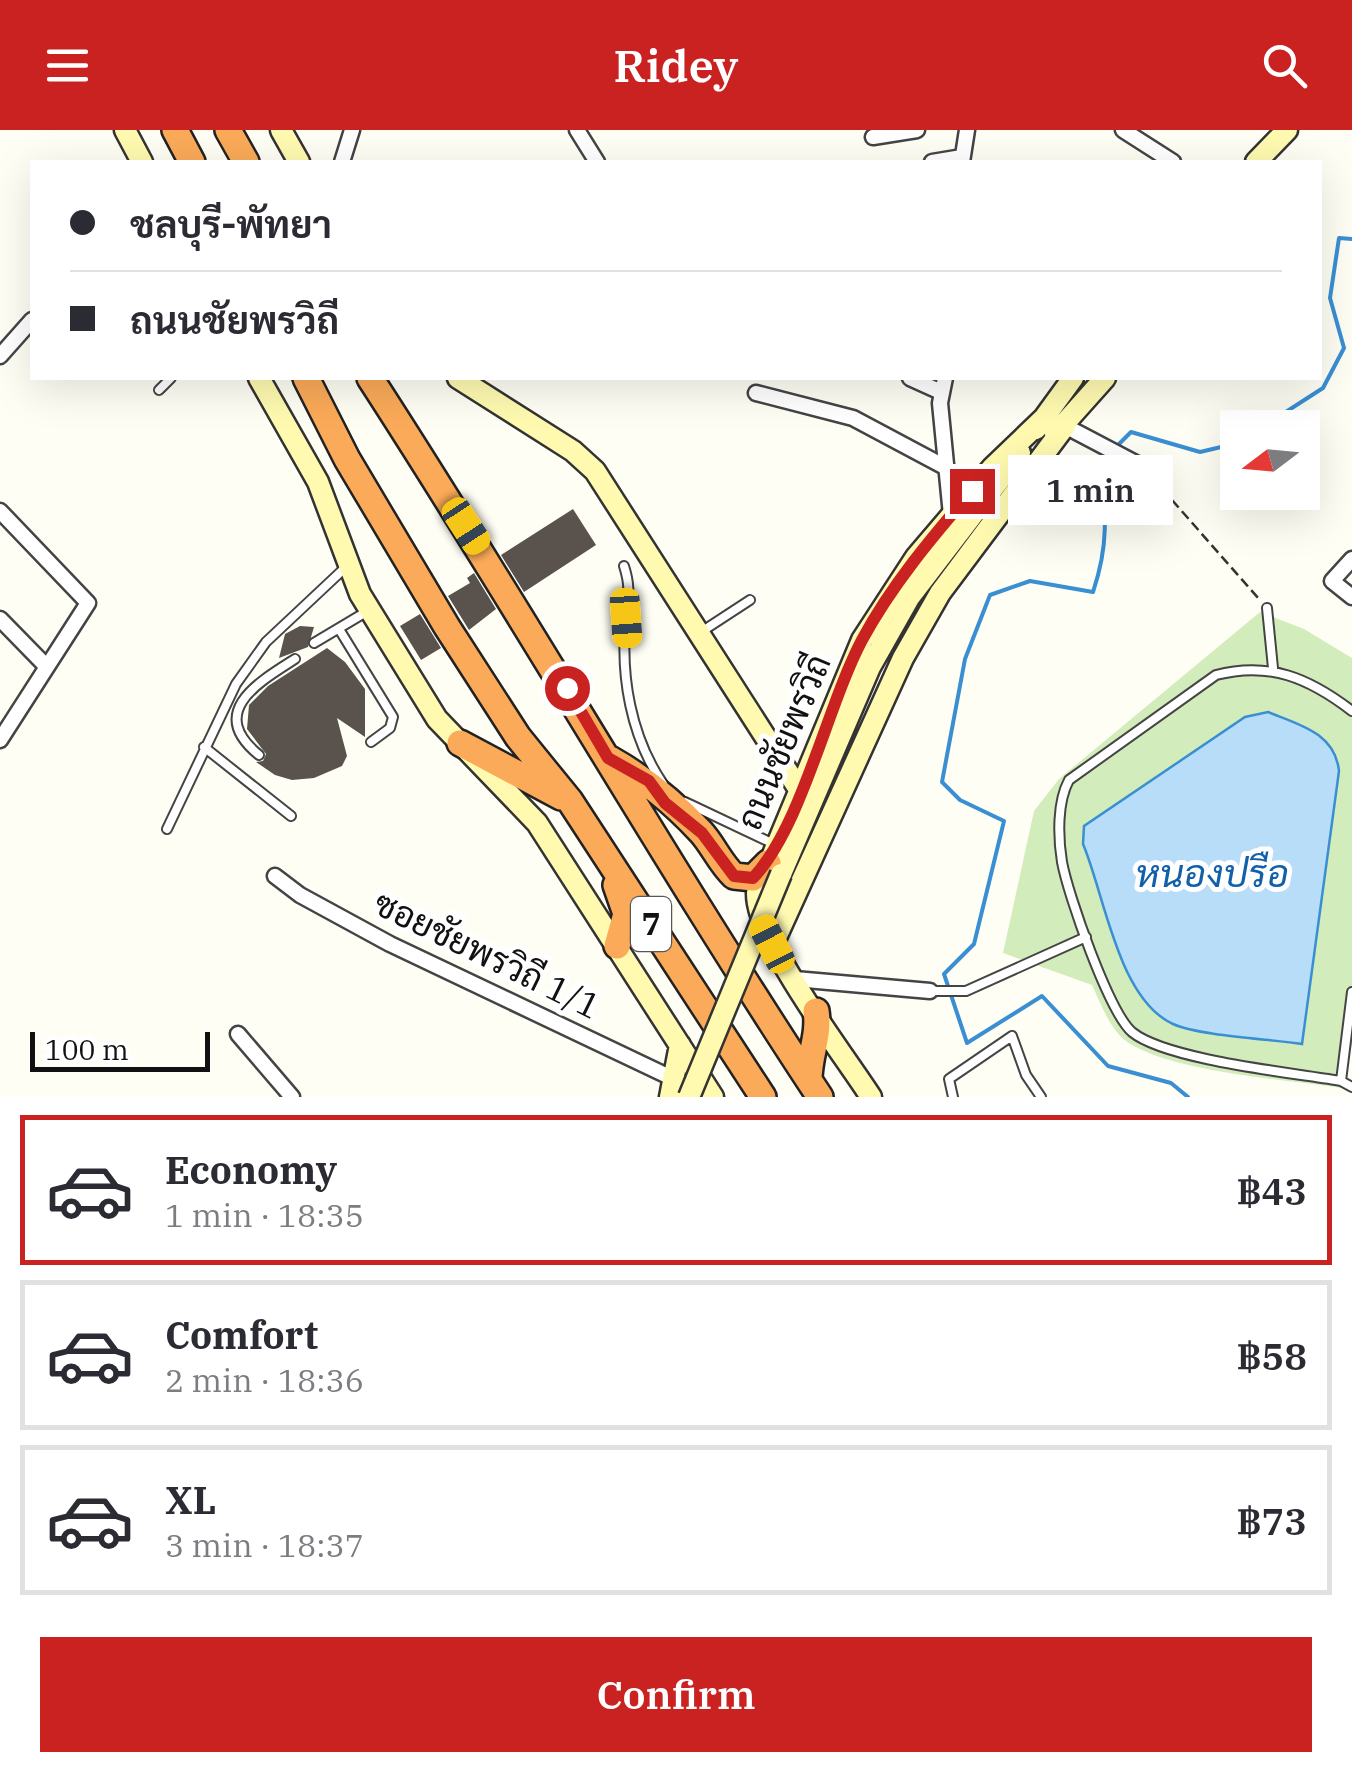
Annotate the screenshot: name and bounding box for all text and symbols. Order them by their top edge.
text: Ridey [614,36,738,94]
icon: menu [40,38,95,93]
icon: search [1257,38,1312,93]
text: ชลบุรี-พัทยา [130,199,332,248]
text: ถนนชัยพรวิถี [130,295,339,344]
north arrow [1220,410,1320,510]
map controls [1220,410,1320,510]
callout: 1 min [1007,456,1172,526]
route end [950,469,995,514]
text: 1 min [1046,469,1135,511]
car [437,493,495,559]
car [609,587,643,649]
street label: ถนนชัยพรวิถี [725,647,841,836]
route start [545,666,590,711]
water label: หนองปรือ [1135,848,1289,897]
street label: ซอยชัยพรวิถี 1/1 [366,879,608,1029]
road number: 7 [631,897,671,951]
car [745,910,799,978]
scale bar [30,1027,210,1071]
text: 100 m [45,1031,129,1068]
icon: car [45,1145,135,1235]
text: Economy [165,1145,337,1194]
text: ฿43 [1236,1166,1307,1215]
text: 1 min · 18:35 [165,1194,364,1236]
icon: car [45,1310,135,1400]
text: Comfort [165,1310,318,1359]
text: ฿58 [1236,1331,1307,1380]
text: 2 min · 18:36 [165,1359,364,1401]
icon: car [45,1475,135,1565]
text: XL [165,1475,216,1524]
text: ฿73 [1236,1496,1307,1545]
text: 3 min · 18:37 [165,1524,364,1566]
button: Confirm [40,1637,1312,1752]

